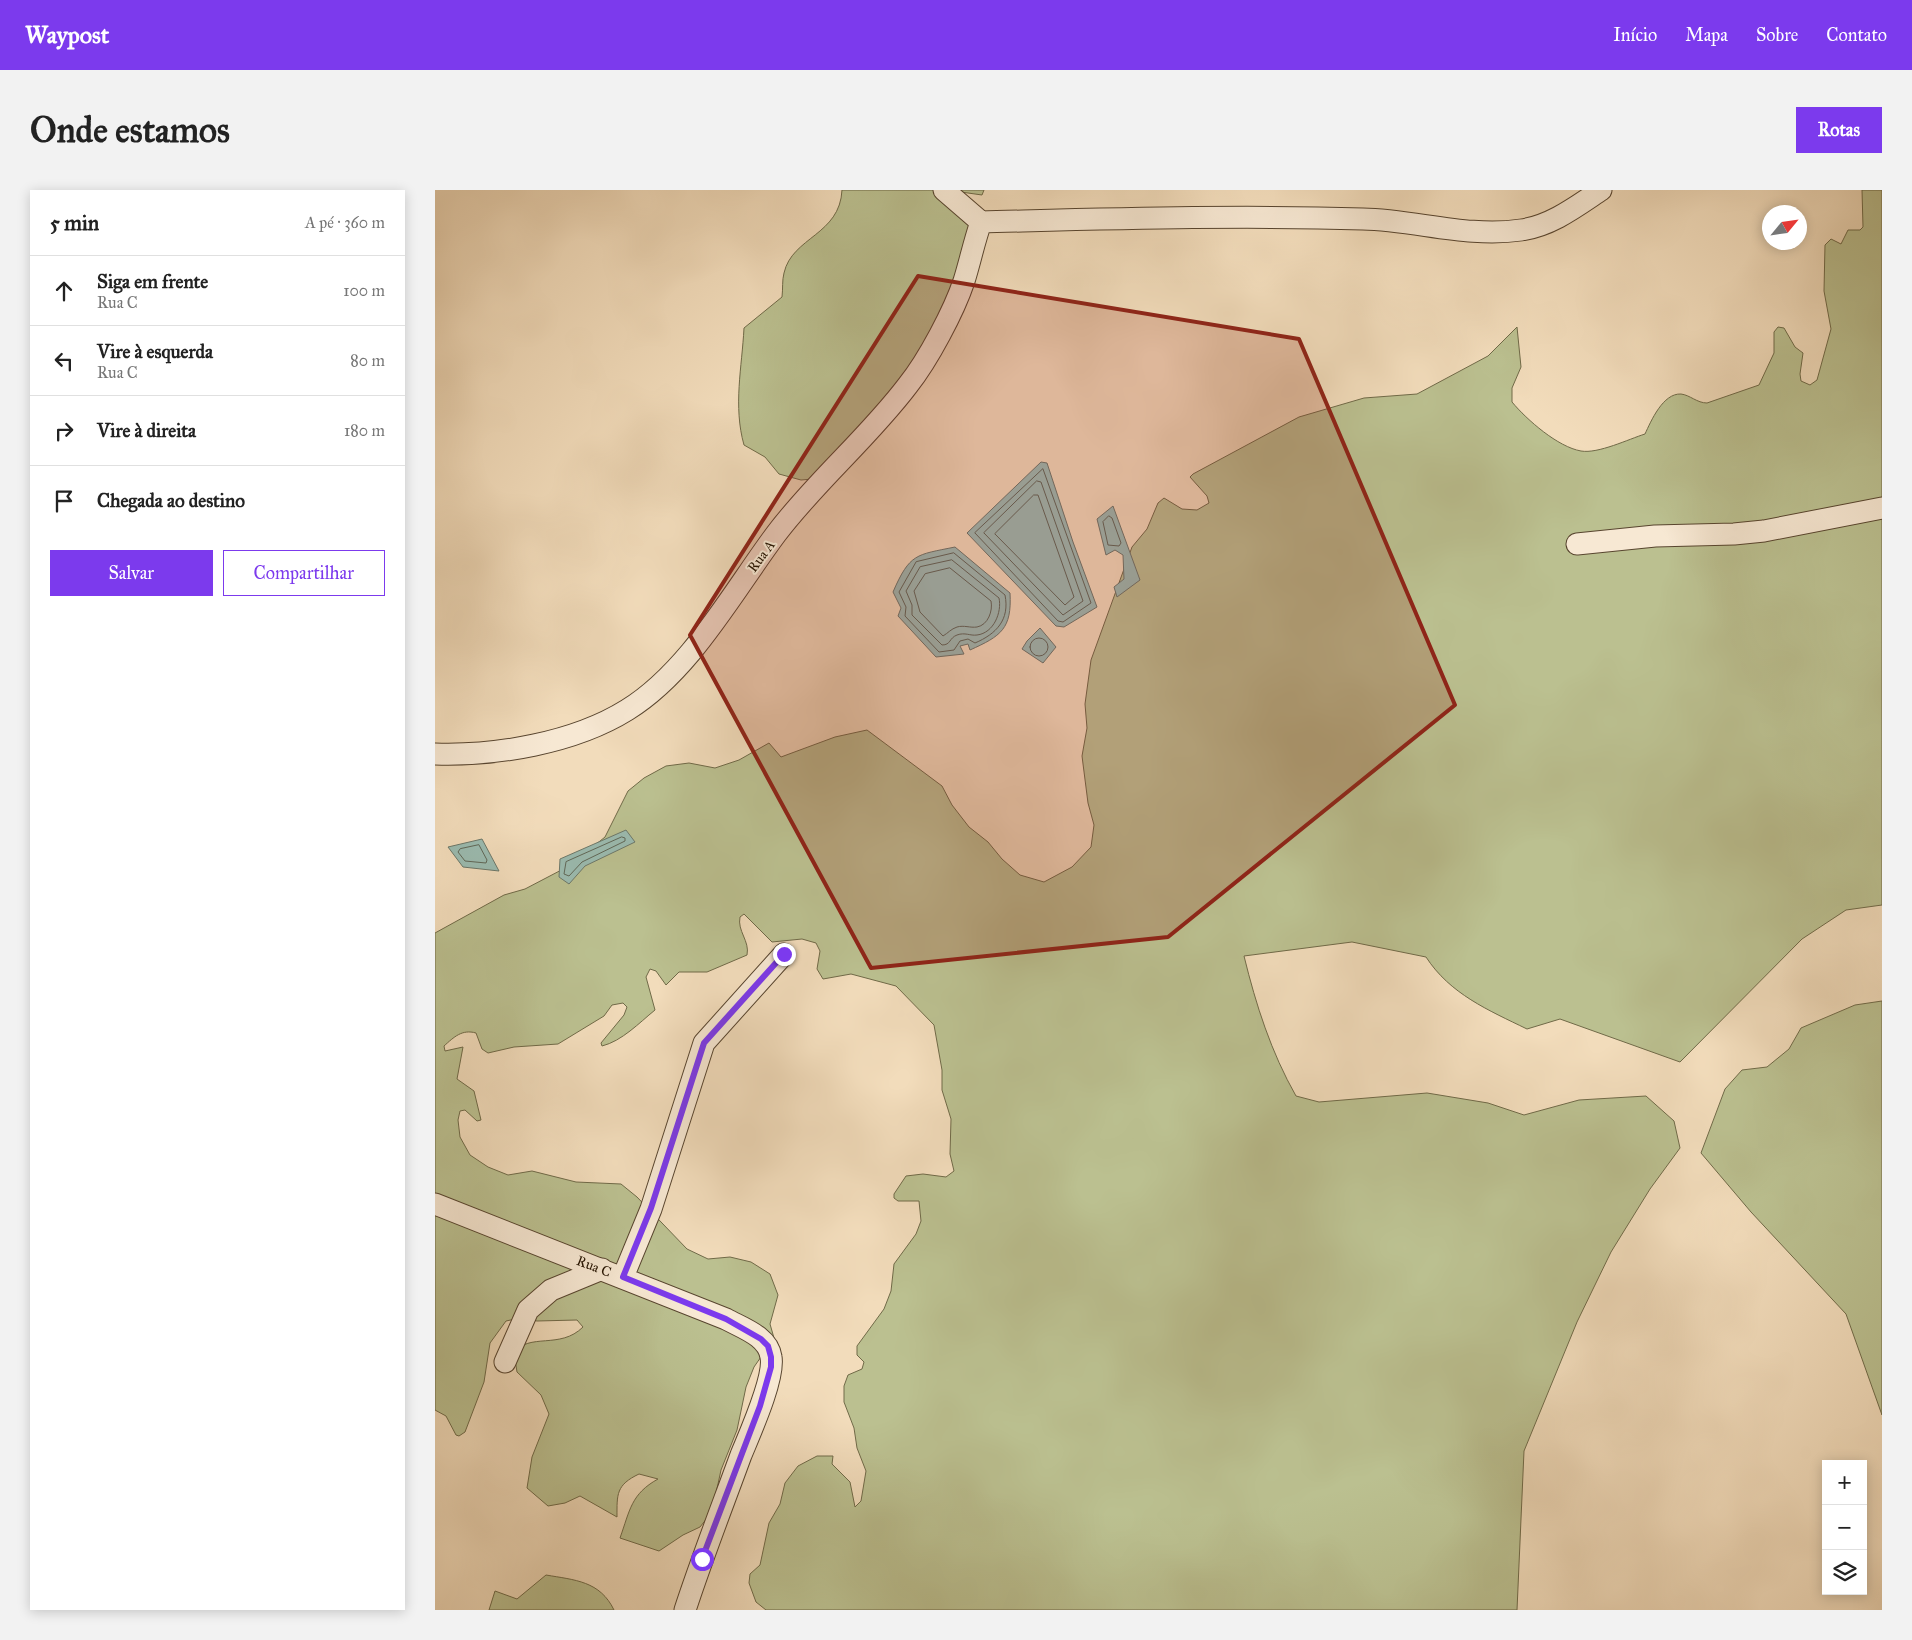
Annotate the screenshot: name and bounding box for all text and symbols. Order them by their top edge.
text: Waypost [25,20,109,50]
text: Início [1613,24,1657,46]
text: Mapa [1685,24,1728,46]
text: Sobre [1756,24,1798,46]
text: Contato [1826,24,1887,46]
button: Rotas [1796,107,1882,153]
text: Onde estamos [30,109,230,152]
north arrow [1762,205,1807,250]
text: 5 min [50,210,99,236]
text: A pé · 360 m [305,213,385,232]
text: Siga em frente [97,270,208,293]
icon: ahead [50,277,78,305]
text: 100 m [343,281,385,300]
text: Rua C [97,293,138,312]
text: Vire à esquerda [97,340,213,363]
icon: left [50,347,78,375]
text: 80 m [350,351,385,370]
text: Rua C [97,363,138,382]
icon: right [50,417,78,445]
text: Vire à direita [97,419,196,442]
text: 180 m [344,421,385,440]
icon: arrive [50,487,78,515]
text: Chegada ao destino [97,489,245,512]
street label: Rua A [744,536,779,576]
button: Salvar [50,550,213,596]
button: Compartilhar [223,550,385,596]
route end [773,943,796,966]
street label: Rua C [574,1252,614,1281]
map controls [1822,1460,1867,1595]
button: + [1822,1460,1867,1505]
button: − [1822,1505,1867,1550]
route start [691,1548,714,1571]
button: layers [1822,1550,1867,1595]

